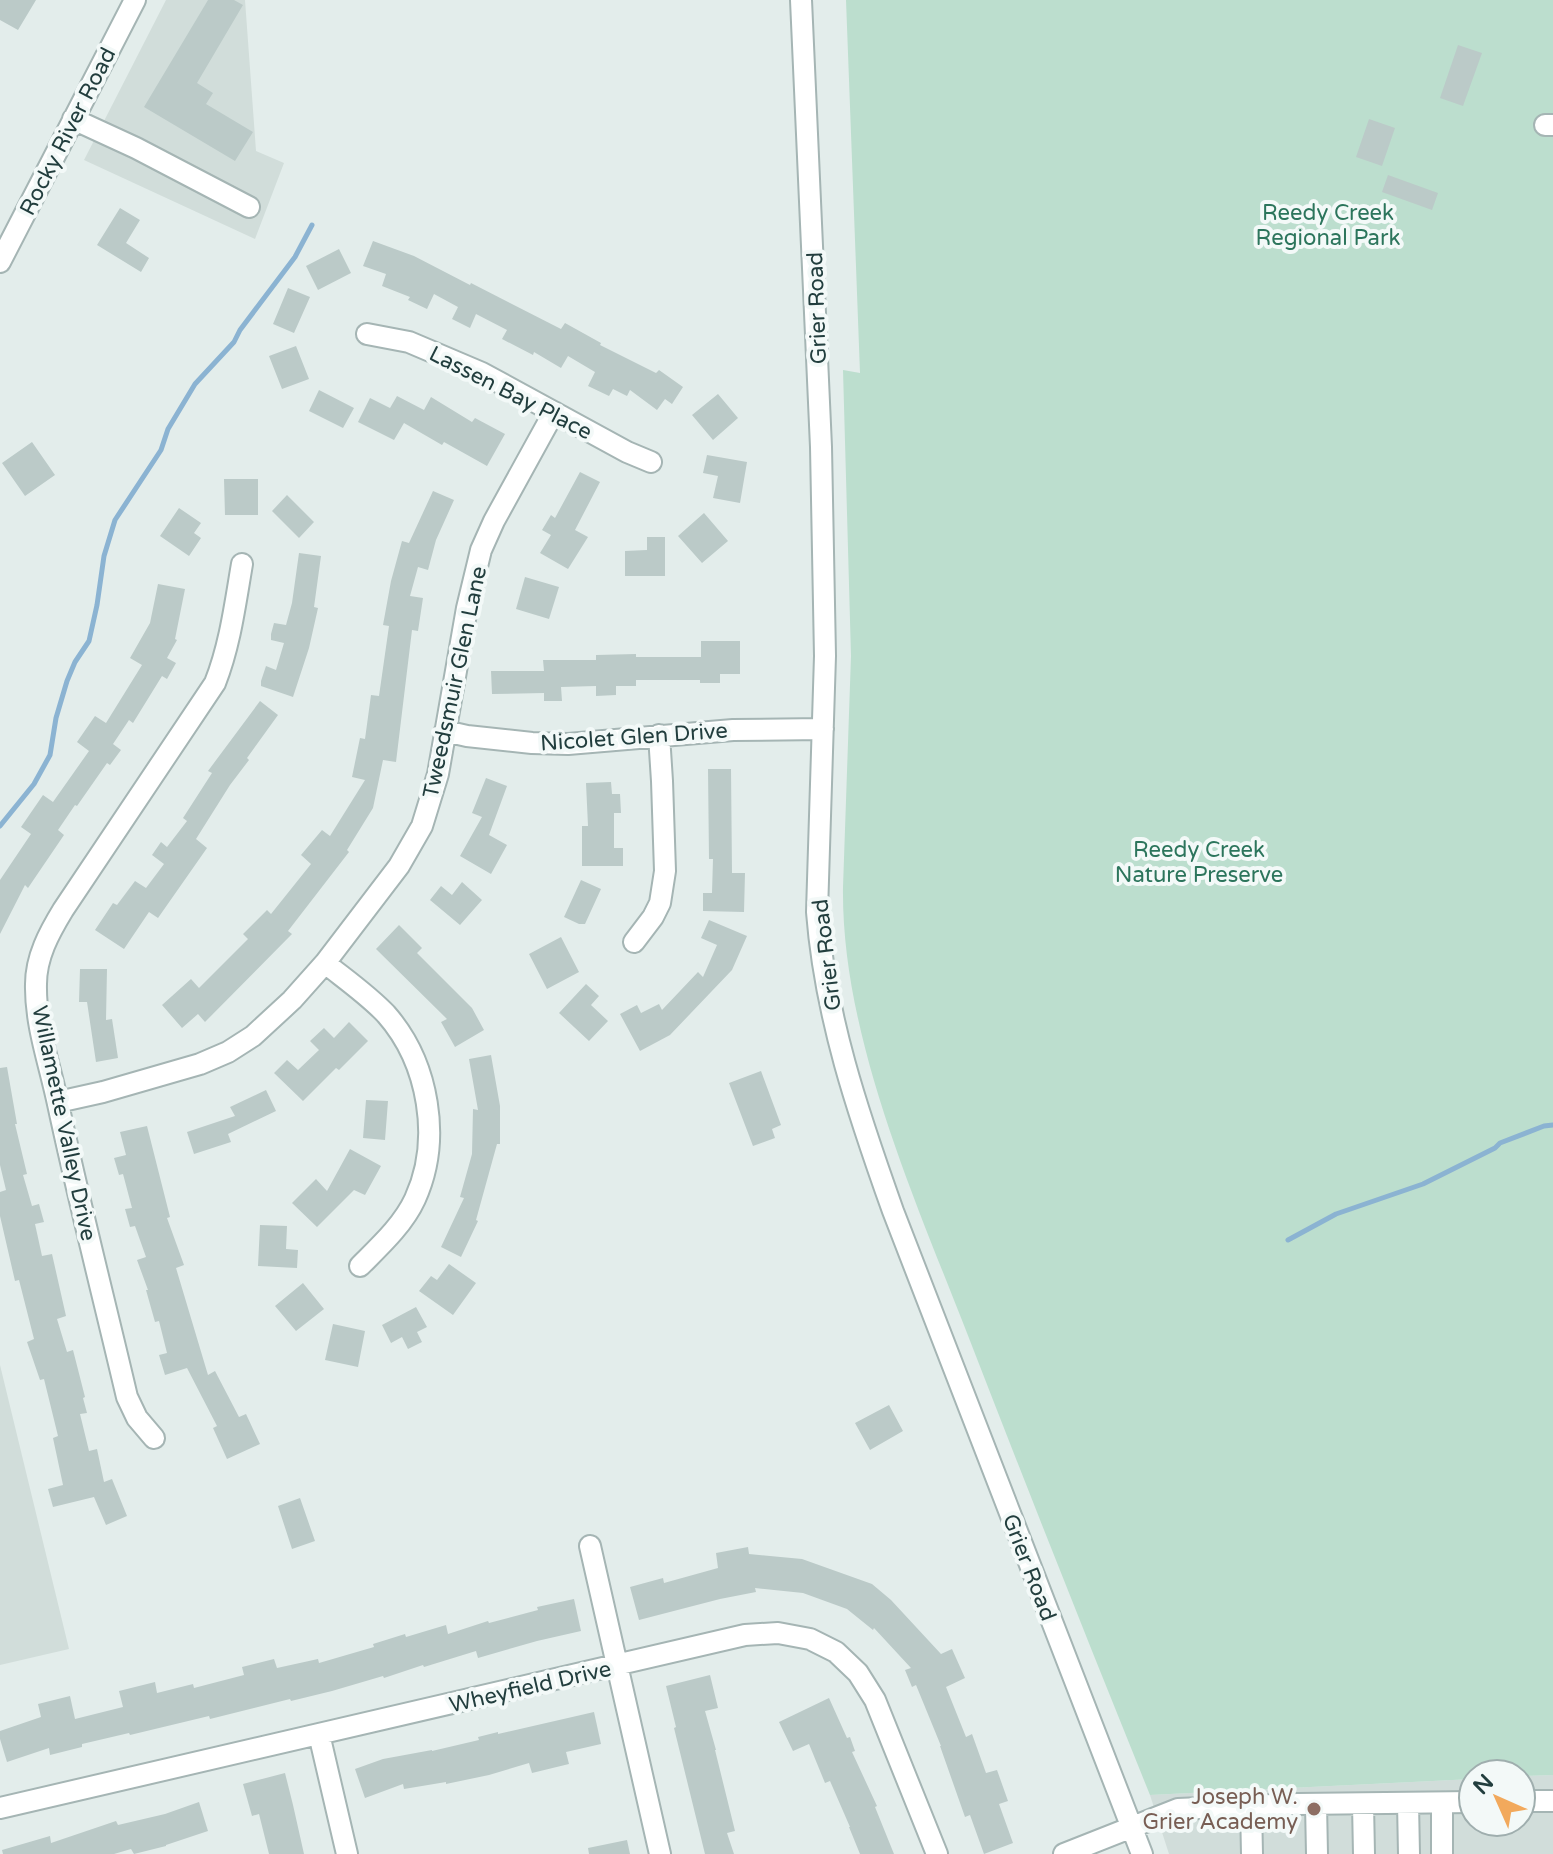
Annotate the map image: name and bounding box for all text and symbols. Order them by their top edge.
street label: Rocky River Road [14,43,121,220]
park label: Reedy Creek Regional Park [1256,200,1400,251]
street label: Grier Road [802,251,832,365]
street label: Lassen Bay Place [425,341,596,445]
street label: Tweedsmuir Glen Lane [418,564,492,800]
street label: Nicolet Glen Drive [539,717,729,757]
park label: Reedy Creek Nature Preserve [1115,837,1283,888]
street label: Grier Road [807,897,847,1012]
street label: Willamette Valley Drive [26,1003,102,1243]
street label: Grier Road [997,1510,1061,1625]
street label: Wheyfield Drive [447,1656,614,1718]
north arrow [1457,1758,1537,1838]
text: N [1468,1769,1499,1800]
place label: Joseph W. Grier Academy [1142,1784,1298,1835]
marker: Joseph W. Grier Academy [1305,1800,1323,1818]

